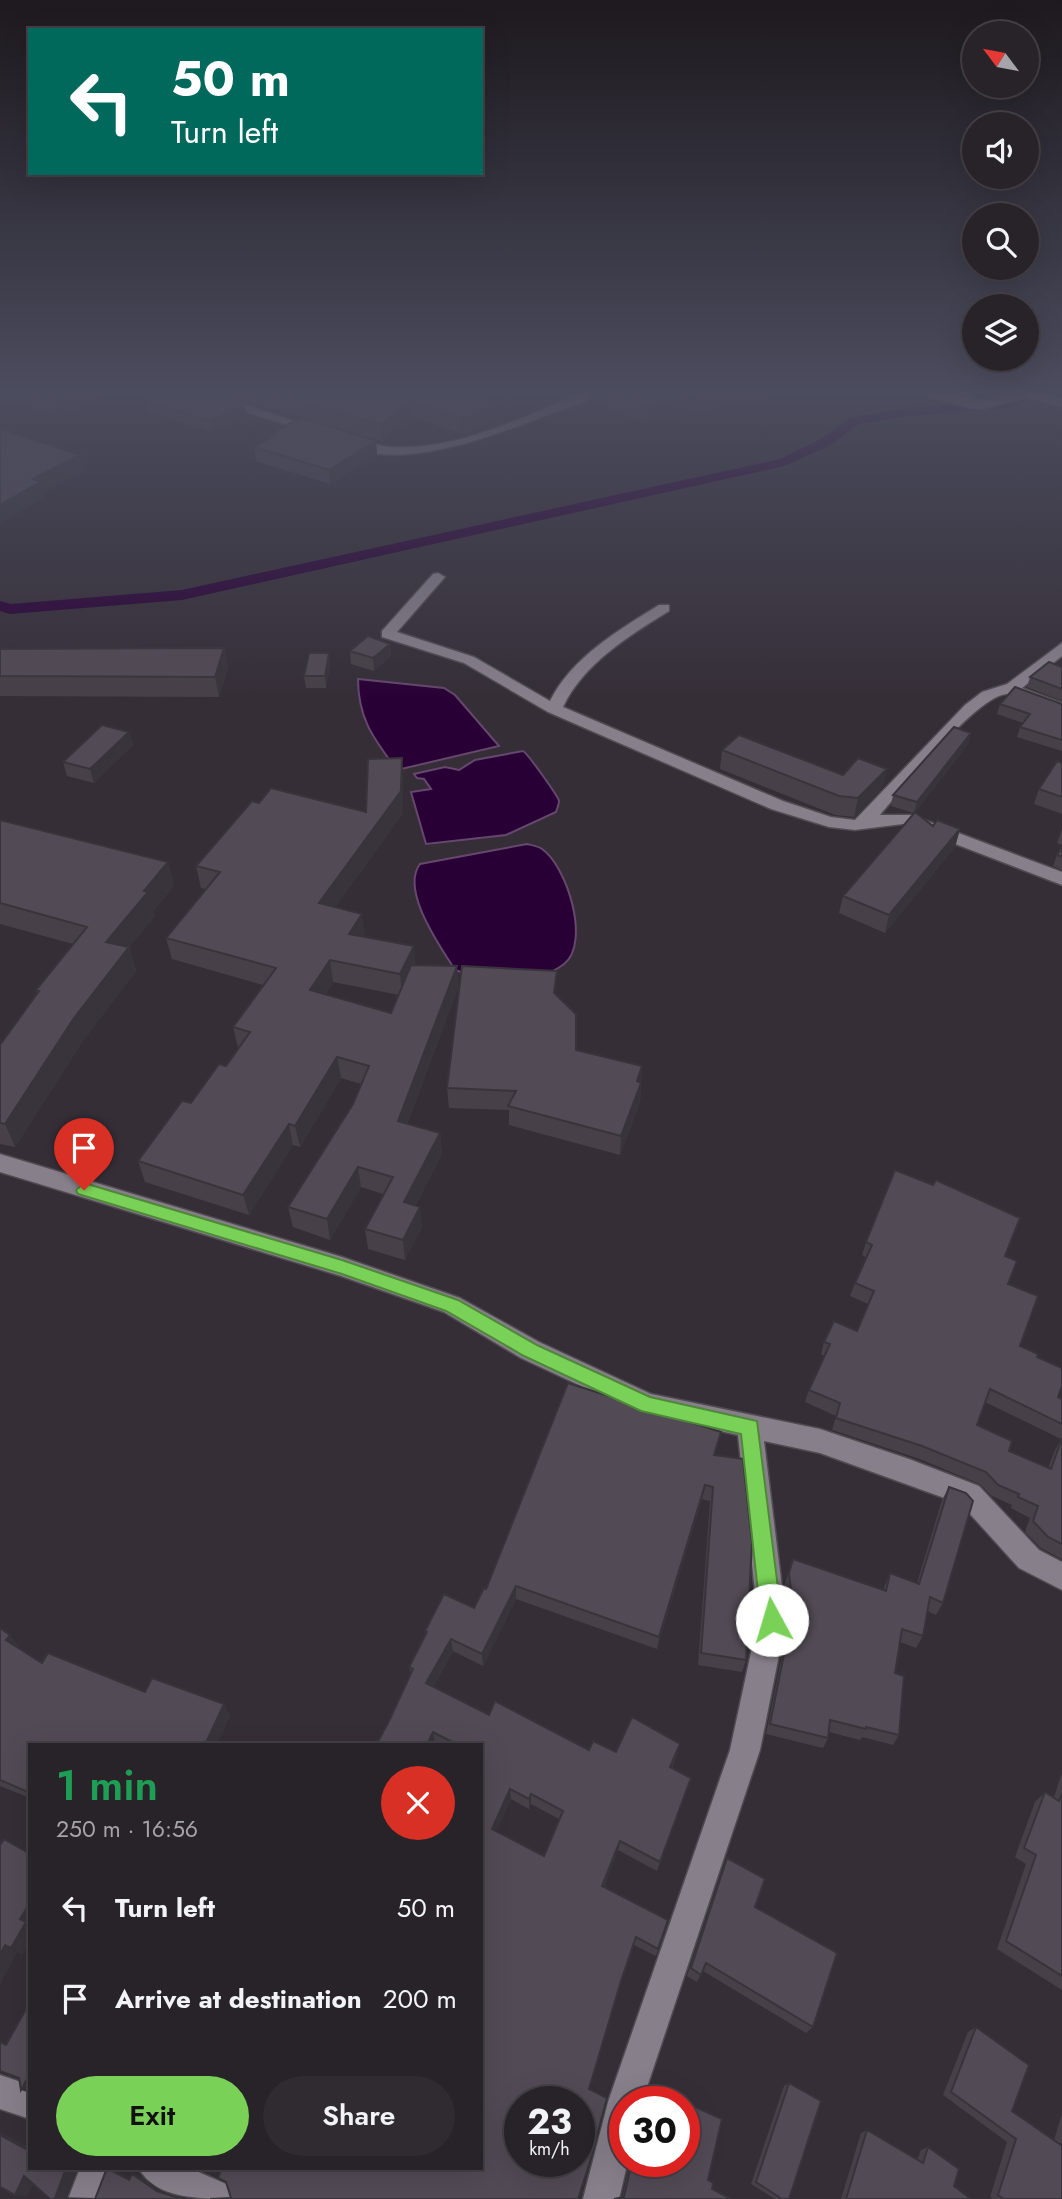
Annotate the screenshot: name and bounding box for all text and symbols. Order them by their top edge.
north arrow [962,21,1040,98]
map controls [962,21,1039,371]
text: 50 m [171,44,290,114]
icon: left [56,56,147,147]
text: Turn left [171,109,278,155]
button: sound [962,112,1039,189]
button: search [962,203,1039,280]
button: layers [962,294,1039,371]
pin [54,1118,114,1190]
icon: arrive [65,1129,103,1167]
position arrow [735,1583,809,1657]
text: 1 min [56,1755,158,1816]
button: close [381,1766,455,1840]
text: 250 m · 16:56 [56,1812,198,1846]
icon: left [56,1889,94,1927]
text: Turn left [115,1889,215,1927]
text: 50 m [397,1889,455,1927]
icon: arrive [56,1980,94,2018]
text: Arrive at destination [115,1980,362,2018]
text: 200 m [383,1980,457,2018]
button: Exit [56,2076,249,2156]
button: Share [263,2076,455,2156]
speed limit sign: 30 [609,2086,700,2177]
text: 23 [527,2097,572,2147]
text: km/h [529,2136,570,2162]

